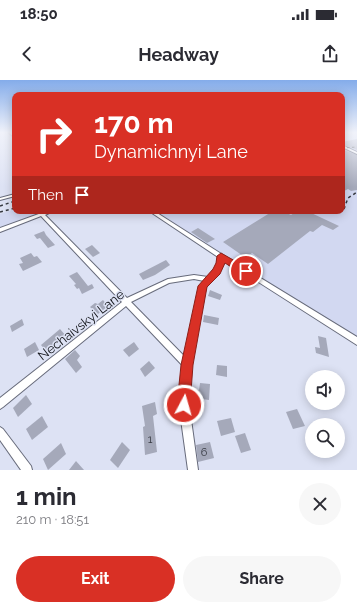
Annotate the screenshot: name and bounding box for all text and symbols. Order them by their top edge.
text: 18:50 [20,5,58,23]
icon: back [16,43,38,65]
icon: share [319,43,341,65]
text: Headway [138,44,219,65]
text: 170 m [94,107,174,140]
icon: right [28,108,80,160]
text: Dynamichnyi Lane [94,141,248,162]
icon: arrive [71,184,93,206]
text: Then [28,186,63,204]
pin [229,254,263,288]
icon: arrive [235,260,257,282]
street label: Nechaivskyi Lane [35,286,127,363]
map controls [305,370,345,458]
button: sound [305,370,345,410]
position arrow [163,384,205,426]
button: search [305,418,345,458]
house number: 1 [148,433,153,446]
house number: 6 [201,446,208,459]
text: 1 min [16,482,77,511]
button: close [299,483,341,525]
text: 210 m · 18:51 [16,512,89,527]
button: Exit [16,556,175,602]
button: Share [183,556,341,602]

